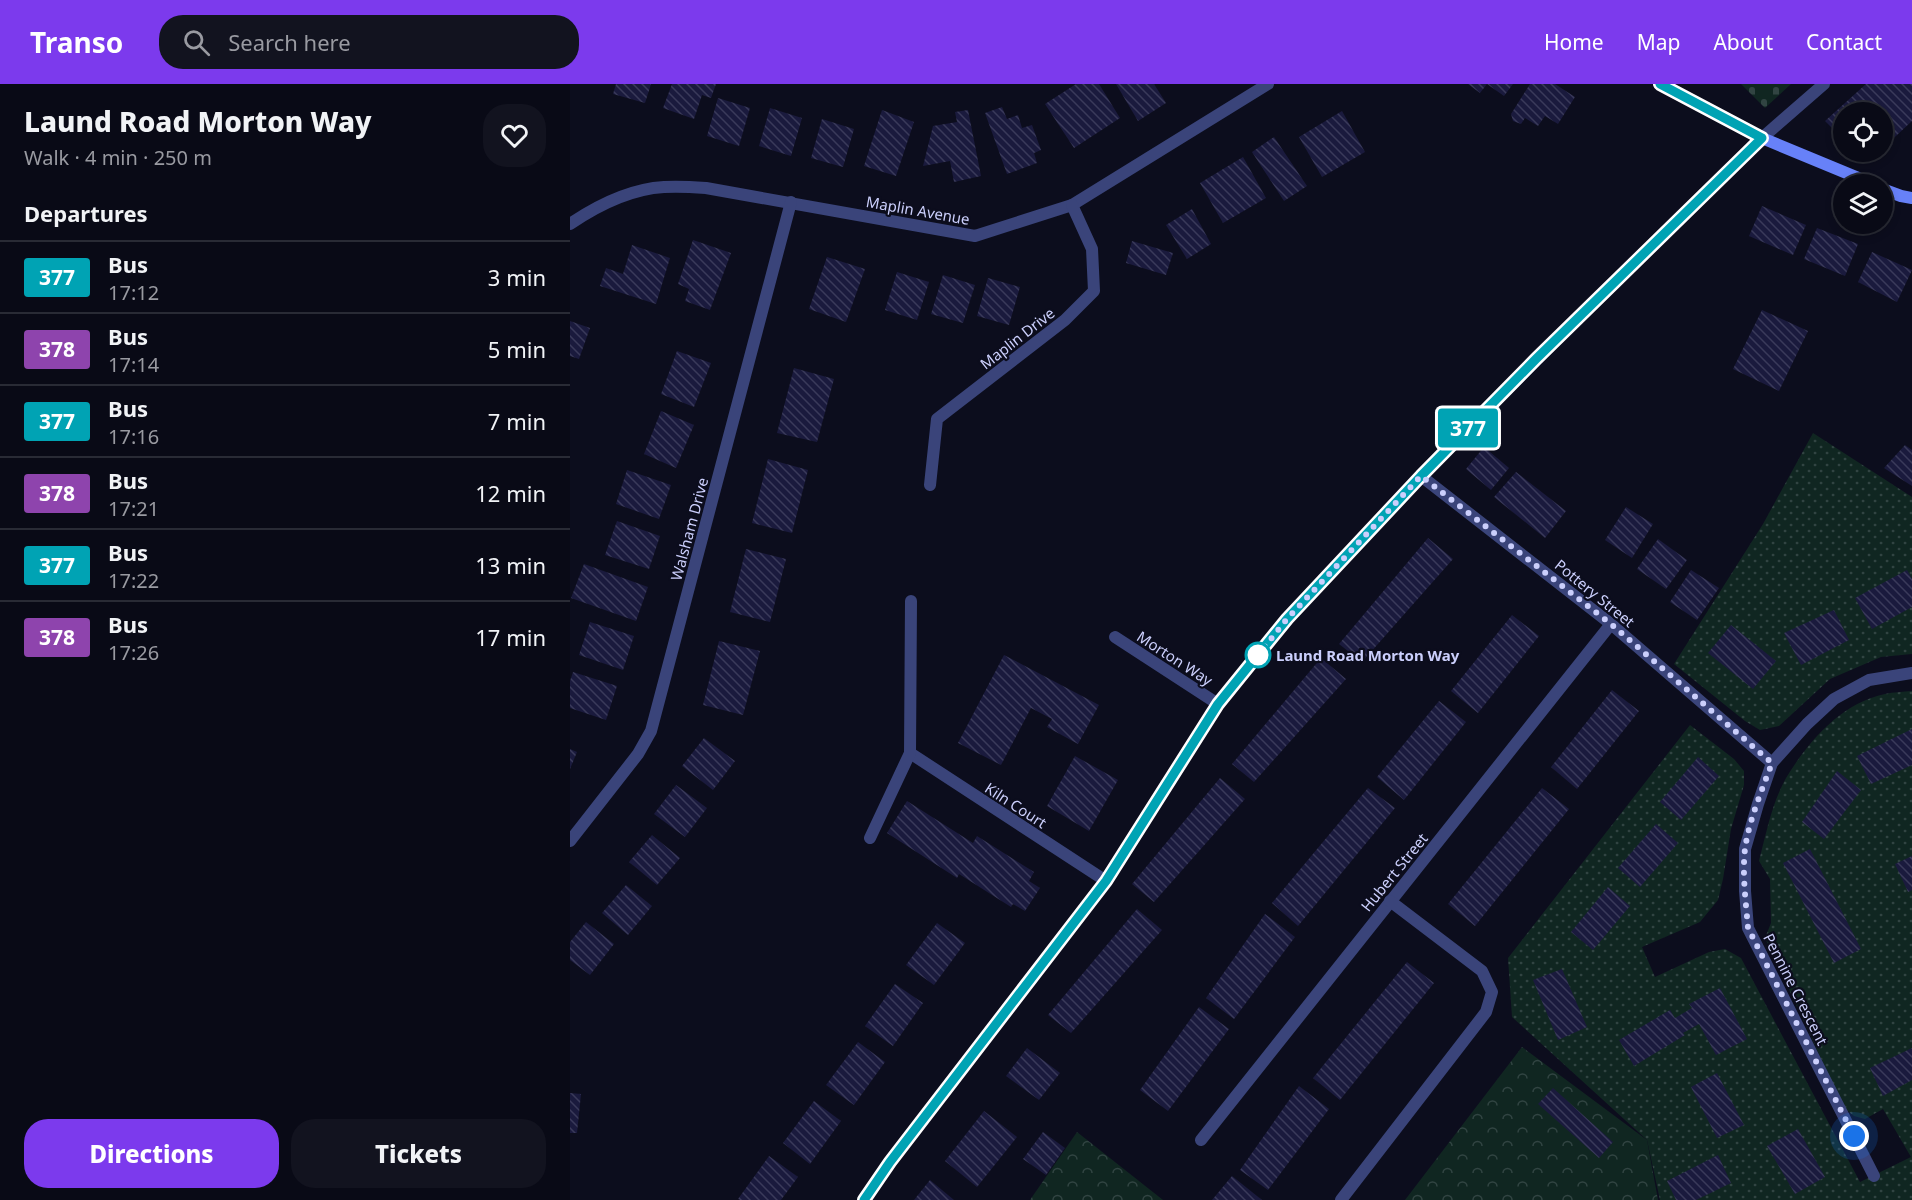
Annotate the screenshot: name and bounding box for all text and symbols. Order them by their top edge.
search box [159,15,579,69]
text: Transo [30,23,123,61]
icon: search [180,26,213,59]
text: Search here [228,27,351,57]
text: Home [1544,28,1604,56]
text: Map [1637,28,1680,56]
text: About [1713,28,1773,56]
text: Contact [1806,28,1882,56]
text: Laund Road Morton Way [24,102,372,140]
map controls [1833,102,1893,234]
button: locate [1833,102,1893,162]
button: heart [483,104,546,167]
text: Walk · 4 min · 250 m [24,144,212,171]
button: layers [1833,174,1893,234]
street label: Maplin Avenue [865,191,971,229]
text: Departures [24,198,148,228]
text: Bus [108,249,148,279]
text: 3 min [488,262,546,292]
text: 377 [39,263,75,291]
text: 17:12 [108,279,159,306]
street label: Maplin Drive [976,303,1058,373]
text: Bus [108,321,148,351]
text: 5 min [488,334,546,364]
text: 378 [39,335,75,363]
text: 17:14 [108,351,159,378]
text: Bus [108,393,148,423]
text: 7 min [488,406,546,436]
text: 377 [39,407,75,435]
line badge: 377 [1434,408,1502,448]
text: 377 [1450,414,1486,442]
text: 17:16 [108,423,159,450]
text: Bus [108,465,148,495]
street label: Walsham Drive [666,475,712,583]
text: 12 min [475,478,546,508]
text: 378 [39,479,75,507]
text: 17:21 [108,495,159,522]
text: Bus [108,537,148,567]
text: 13 min [475,550,546,580]
text: 377 [39,551,75,579]
street label: Pottery Street [1551,555,1639,632]
text: 17:22 [108,567,159,594]
text: Bus [108,609,148,639]
text: 17 min [475,622,546,652]
text: 378 [39,623,75,651]
street label: Morton Way [1133,626,1217,690]
text: 17:26 [108,639,159,666]
marker: Laund Road Morton Way [1245,642,1271,668]
place label: Laund Road Morton Way [1276,645,1460,665]
street label: Kiln Court [981,778,1051,833]
street label: Hubert Street [1356,828,1432,915]
street label: Pennine Crescent [1759,930,1833,1049]
button: Directions [24,1119,279,1188]
button: Tickets [291,1119,546,1188]
your location [1839,1121,1869,1151]

